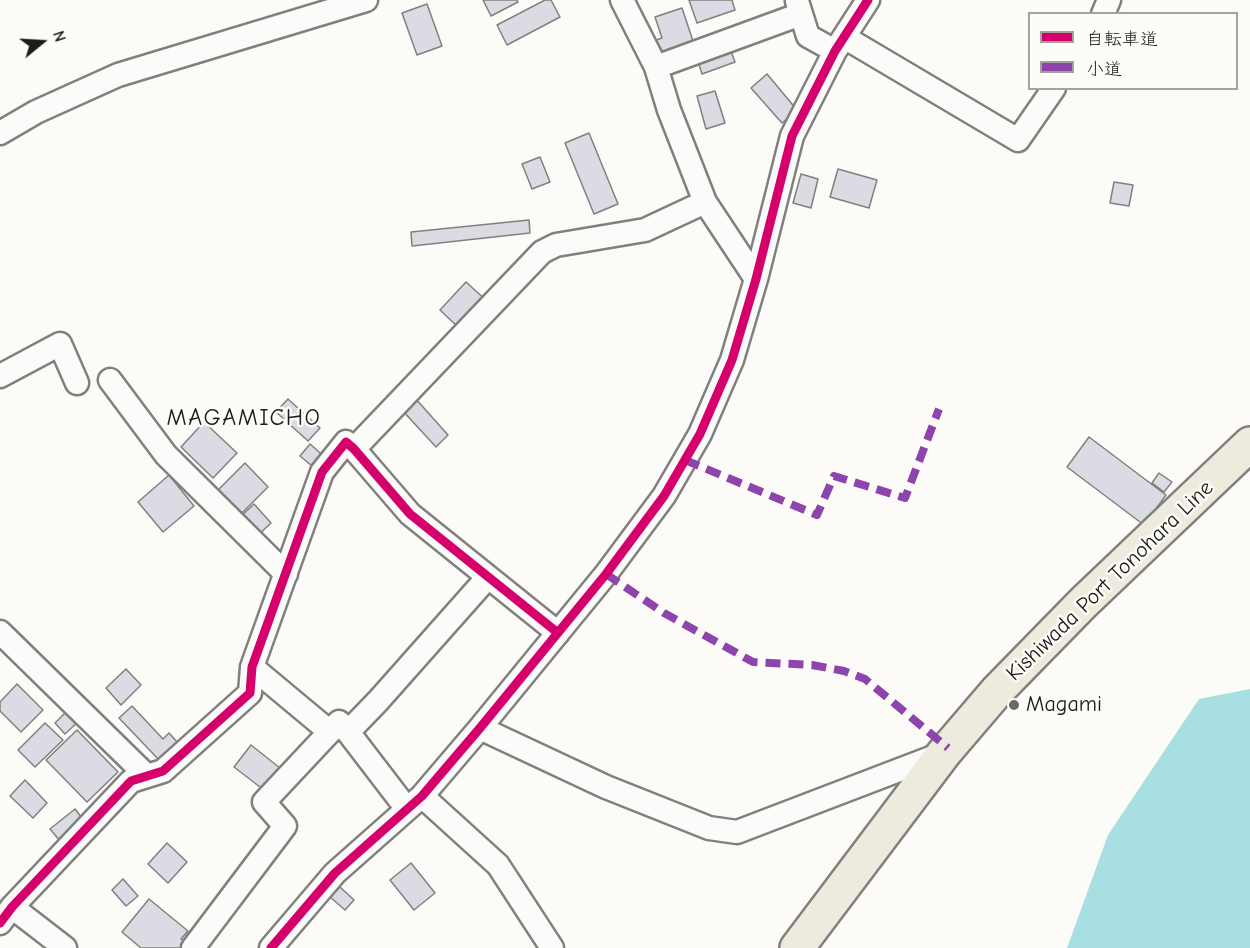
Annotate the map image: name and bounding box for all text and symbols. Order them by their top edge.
north arrow [12,12,72,72]
legend [1028,12,1238,90]
text: N [49,29,69,44]
text: 自転車道 [1086,29,1158,50]
text: 小道 [1086,59,1122,80]
district label: MAGAMICHO [167,404,321,432]
street label: Kishiwada Port Tonohara Line [1001,475,1219,687]
place label: Magami [1026,692,1102,718]
marker: Magami [1007,698,1021,712]

